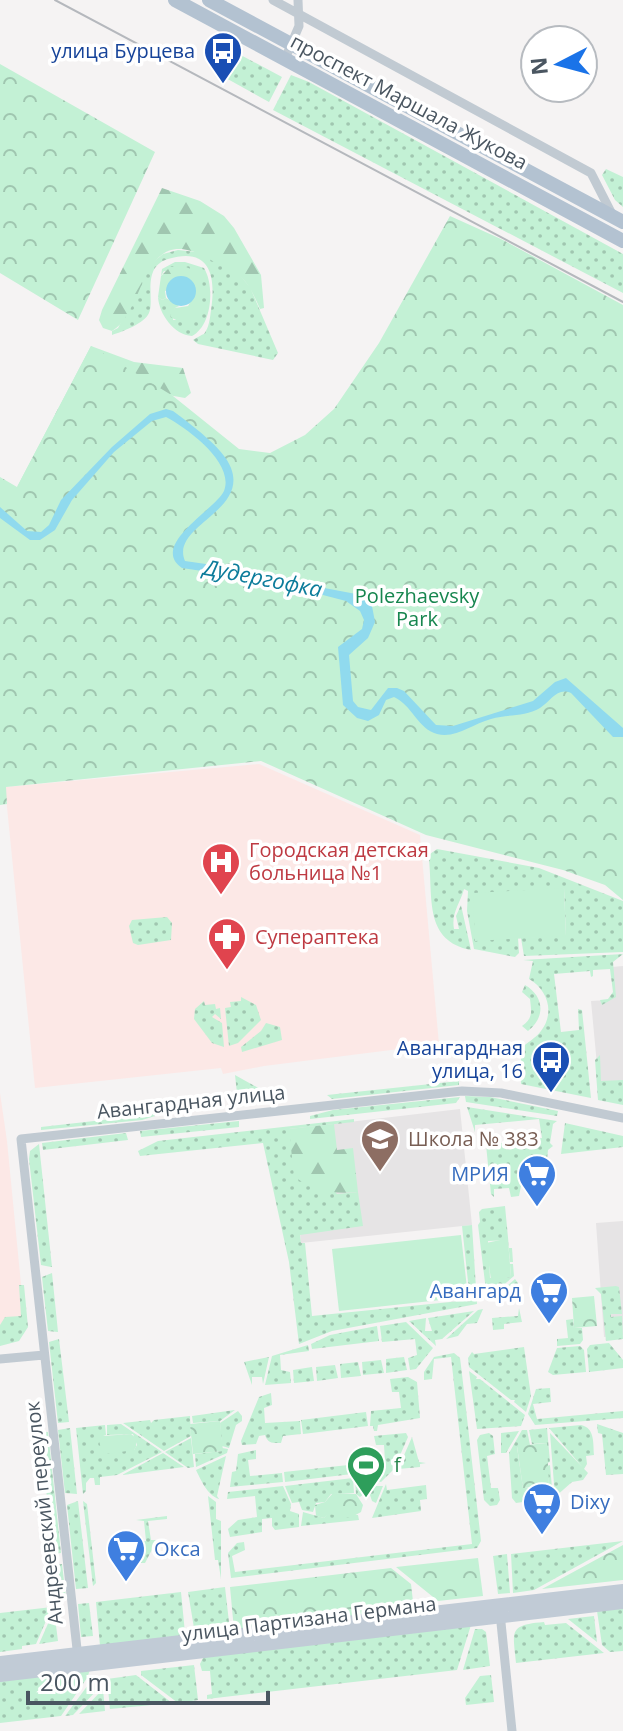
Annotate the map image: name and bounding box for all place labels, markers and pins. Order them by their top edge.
bus stop icon: улица Бурцева [202,30,244,85]
place label: улица Бурцева [51,37,195,64]
place label: Городская детская больница №1 [249,836,429,886]
hospital icon: Городская детская больница №1 [200,841,242,896]
pharmacy icon: Супераптека [206,916,248,971]
place label: Супераптека [255,923,379,950]
place label: Авангардная улица, 16 [397,1034,523,1084]
bus stop icon: Авангардная улица, 16 [530,1039,572,1094]
school or university icon: Школа № 383 [359,1118,401,1173]
place label: Школа № 383 [408,1125,539,1152]
supermarket icon: МРИЯ [516,1153,558,1208]
place label: МРИЯ [451,1160,509,1187]
supermarket icon: Авангард [528,1270,570,1325]
place label: Авангард [430,1277,521,1304]
sports icon: f [345,1444,387,1499]
place label: f [394,1451,402,1478]
supermarket icon: Dixy [521,1481,563,1536]
place label: Dixy [570,1488,611,1515]
supermarket icon: Окса [105,1528,147,1583]
place label: Окса [154,1535,201,1562]

